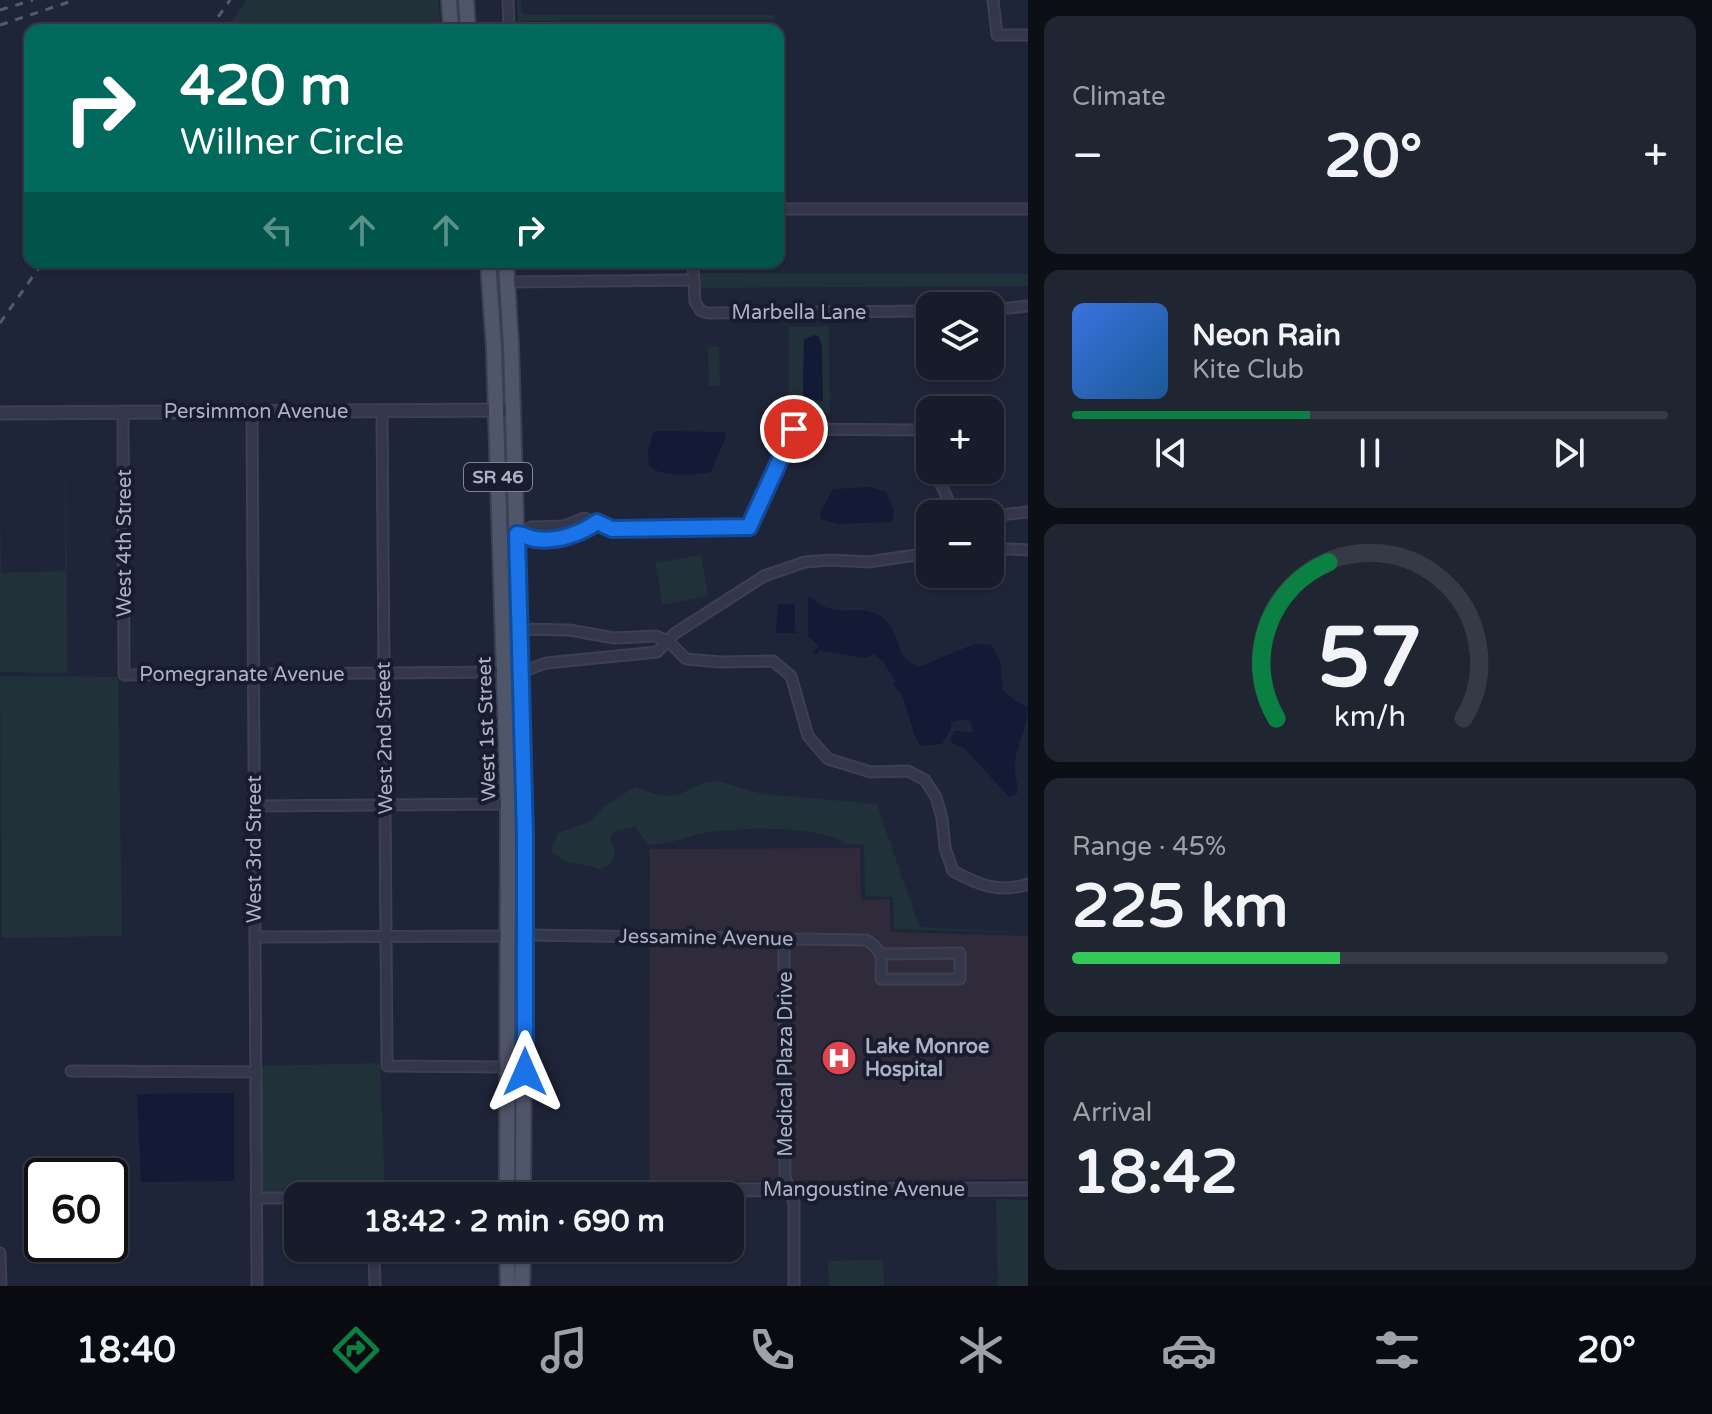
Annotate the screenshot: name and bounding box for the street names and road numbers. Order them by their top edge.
street label: Marbella Lane [732,301,866,325]
street label: Persimmon Avenue [164,400,348,424]
road number: SR 46 [464,463,532,491]
street label: West 4th Street [113,469,137,617]
street label: West 1st Street [472,656,502,802]
street label: West 2nd Street [372,661,398,815]
street label: Pomegranate Avenue [139,663,345,687]
street label: West 3rd Street [243,775,267,923]
street label: Jessamine Avenue [618,924,794,952]
street label: Medical Plaza Drive [774,971,798,1157]
street label: Mangoustine Avenue [763,1178,965,1202]

